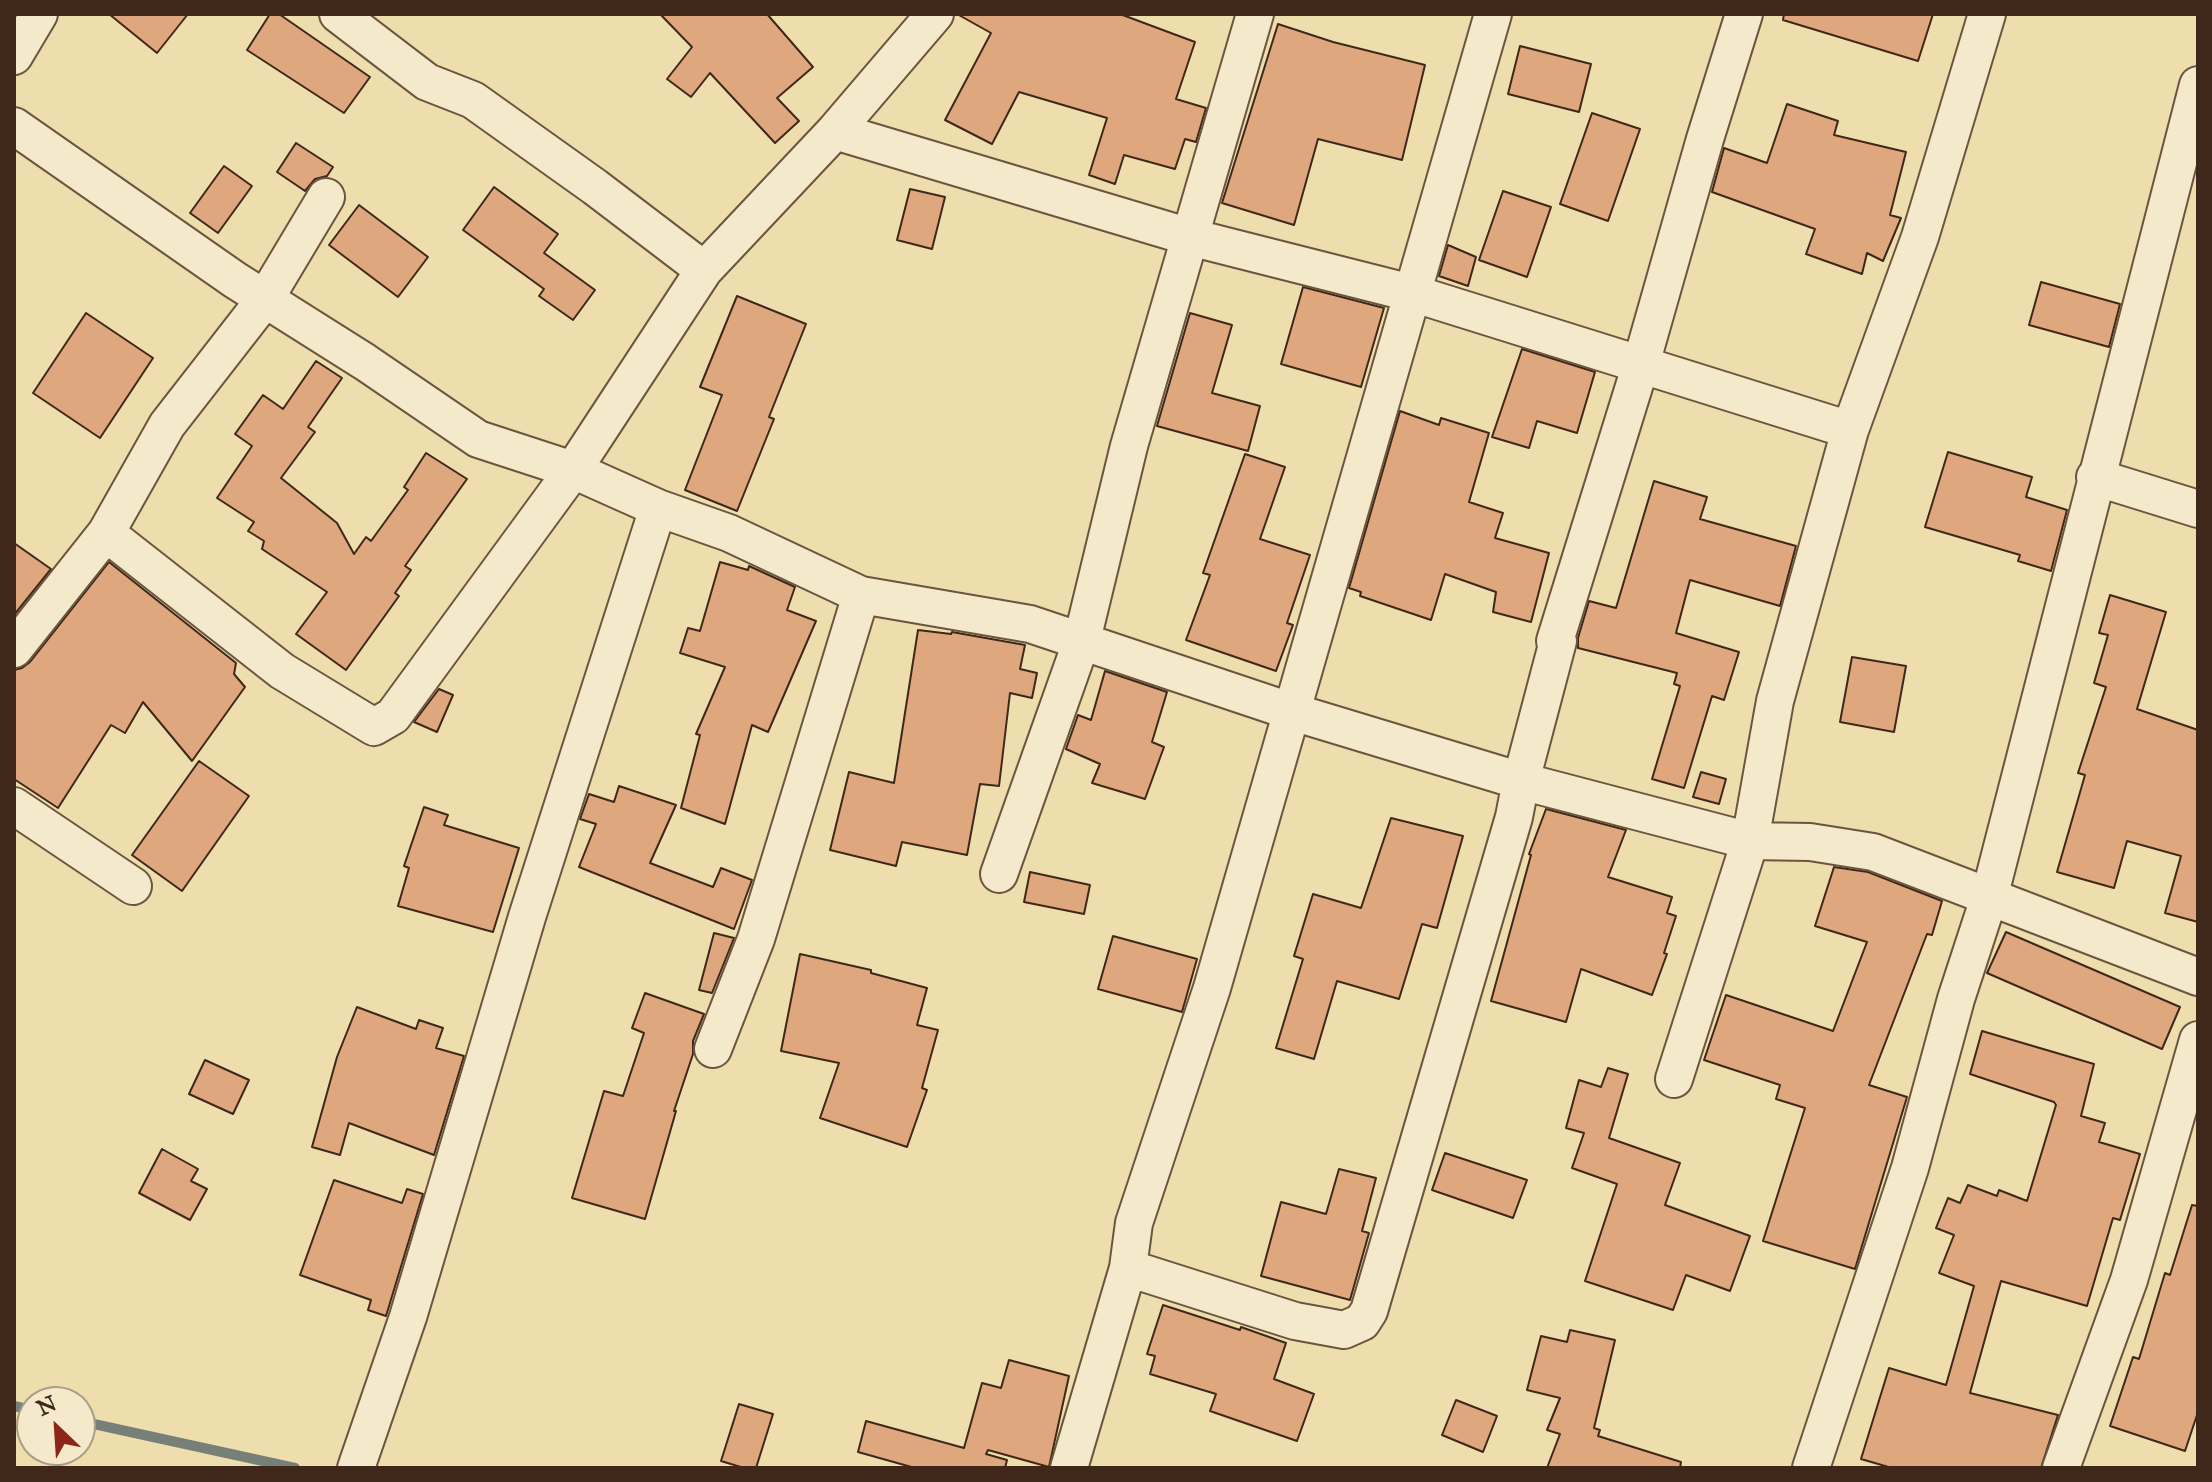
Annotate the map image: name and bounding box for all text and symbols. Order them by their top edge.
north arrow [16,1386,96,1466]
text: N [32,1389,61,1422]

